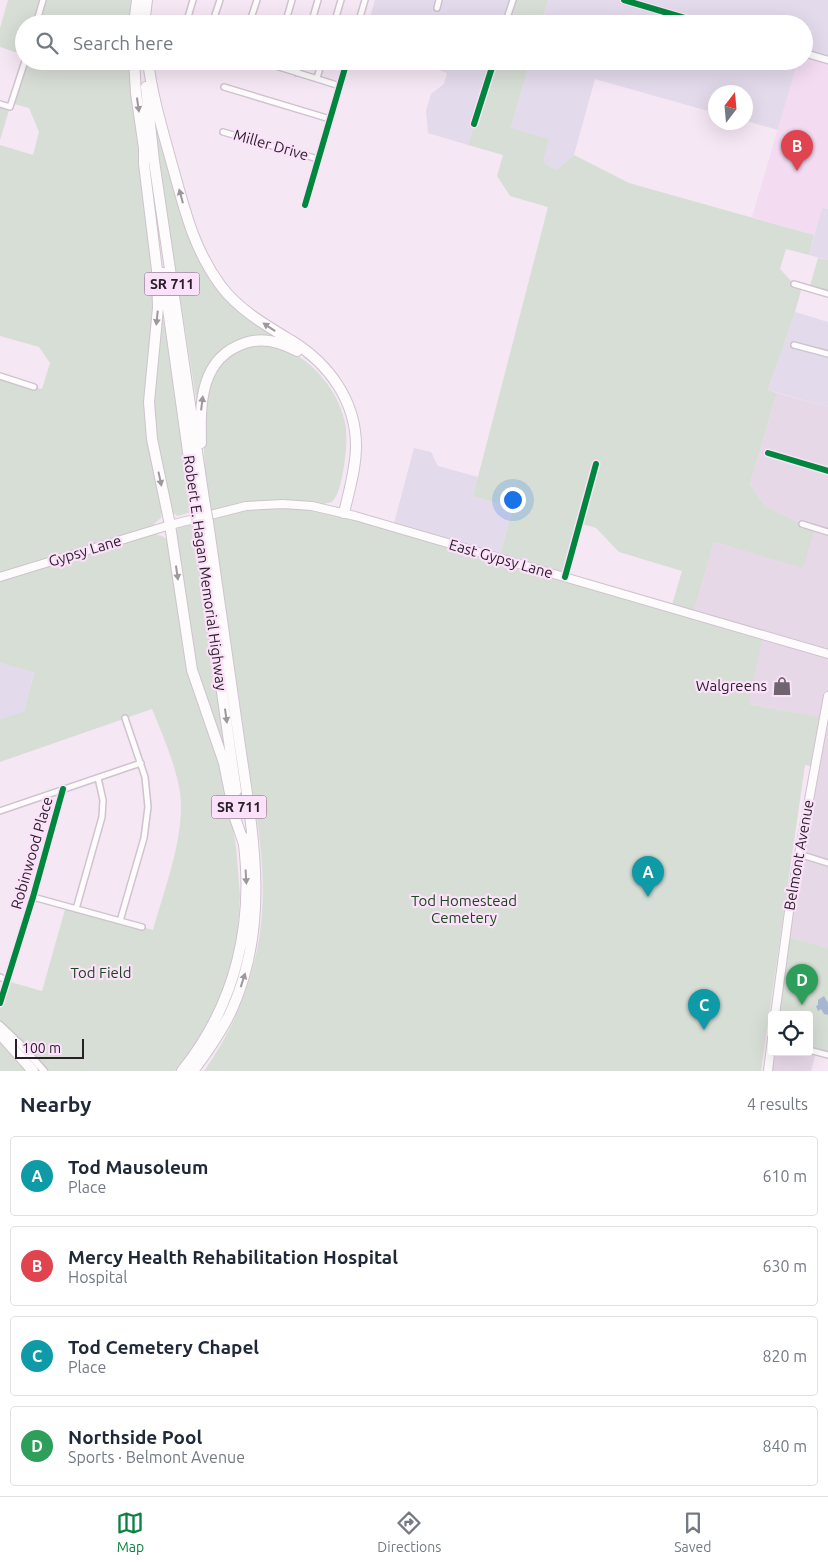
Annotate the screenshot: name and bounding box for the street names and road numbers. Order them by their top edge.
street label: Miller Drive [232,126,311,163]
road number: SR 711 [144,272,200,296]
street label: Robert E. Hagan Memorial Highway [181,454,230,692]
street label: Gypsy Lane [46,531,123,570]
street label: East Gypsy Lane [447,536,555,581]
street label: Robinwood Place [7,795,56,911]
road number: SR 711 [212,796,266,819]
street label: Belmont Avenue [780,798,817,911]

